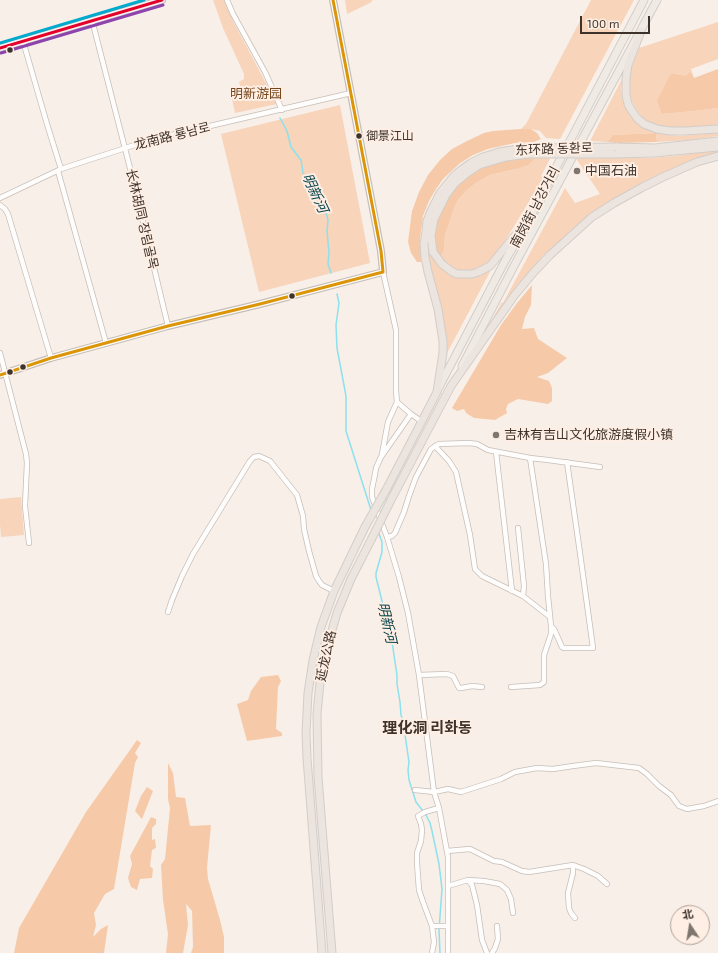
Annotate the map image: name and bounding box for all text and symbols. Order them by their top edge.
scale bar [582,8,652,34]
text: 100 m [587,16,619,30]
unlabelled marker [5,45,15,55]
park label: 明新游园 [230,86,282,102]
street label: 龙南路 룡남로 [132,119,212,153]
place label: 御景江山 [366,129,414,143]
marker: 御景江山 [354,131,364,141]
street label: 东环路 동환로 [515,140,593,158]
place label: 中国石油 [585,163,637,179]
street label: 南岗街 남강거리 [507,164,563,250]
marker: 中国石油 [572,166,582,176]
street label: 长林胡同 장림골목 [123,167,161,271]
water label: 明新河 [299,170,331,216]
unlabelled marker [287,291,297,301]
unlabelled marker [18,362,28,372]
unlabelled marker [5,367,15,377]
place label: 吉林有吉山文化旅游度假小镇 [504,427,673,443]
marker: 吉林有吉山文化旅游度假小镇 [491,430,501,440]
water label: 明新河 [374,601,400,645]
street label: 延龙公路 [313,629,339,683]
district label: 理化洞 리화동 [382,719,472,737]
north arrow [670,905,710,945]
text: 北 [681,906,694,921]

